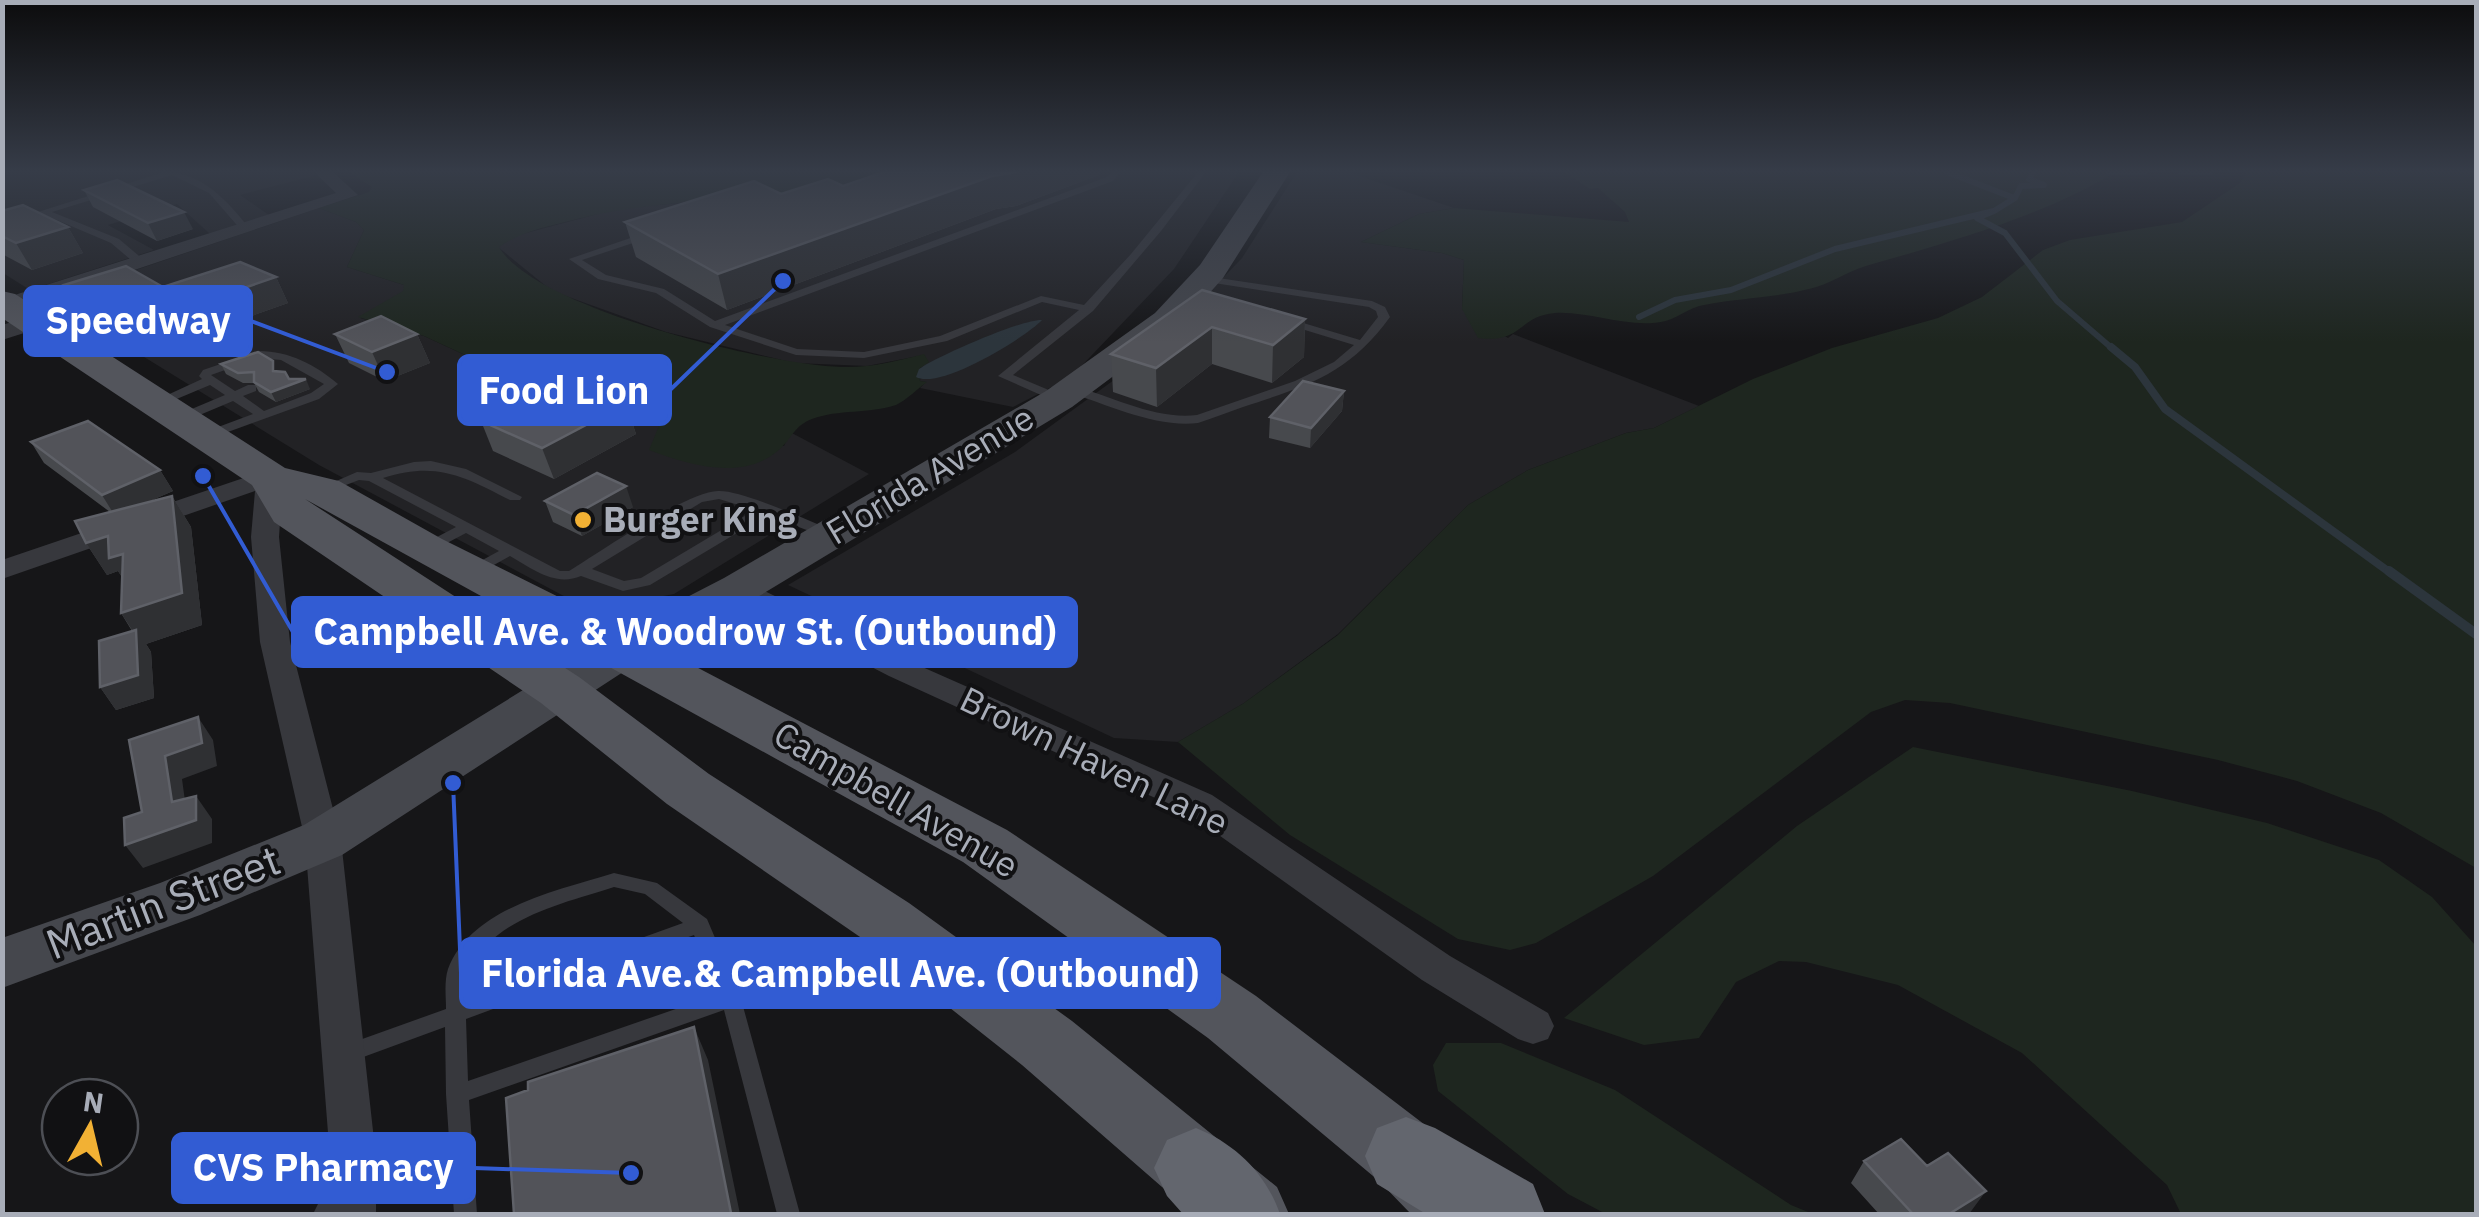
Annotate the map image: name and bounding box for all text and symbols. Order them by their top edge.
callout: Speedway [25,287,251,355]
text: Speedway [45,295,232,344]
callout: Food Lion [459,356,670,424]
text: Food Lion [478,365,650,414]
street label: Florida Avenue [817,394,1042,554]
place label: Burger King [603,496,797,542]
marker: Burger King [572,509,594,531]
callout: Campbell Ave. & Woodrow St. (Outbound) [293,598,1076,666]
text: Campbell Ave. & Woodrow St. (Outbound) [313,606,1057,655]
street label: Brown Haven Lane [953,675,1236,845]
street label: Campbell Avenue [766,711,1027,888]
street label: Martin Street [38,832,288,971]
callout: Florida Ave.& Campbell Ave. (Outbound) [461,939,1219,1007]
text: Florida Ave.& Campbell Ave. (Outbound) [481,948,1199,997]
north arrow [40,1077,140,1177]
text: N [81,1082,106,1121]
callout: CVS Pharmacy [173,1134,474,1202]
text: CVS Pharmacy [192,1142,454,1191]

